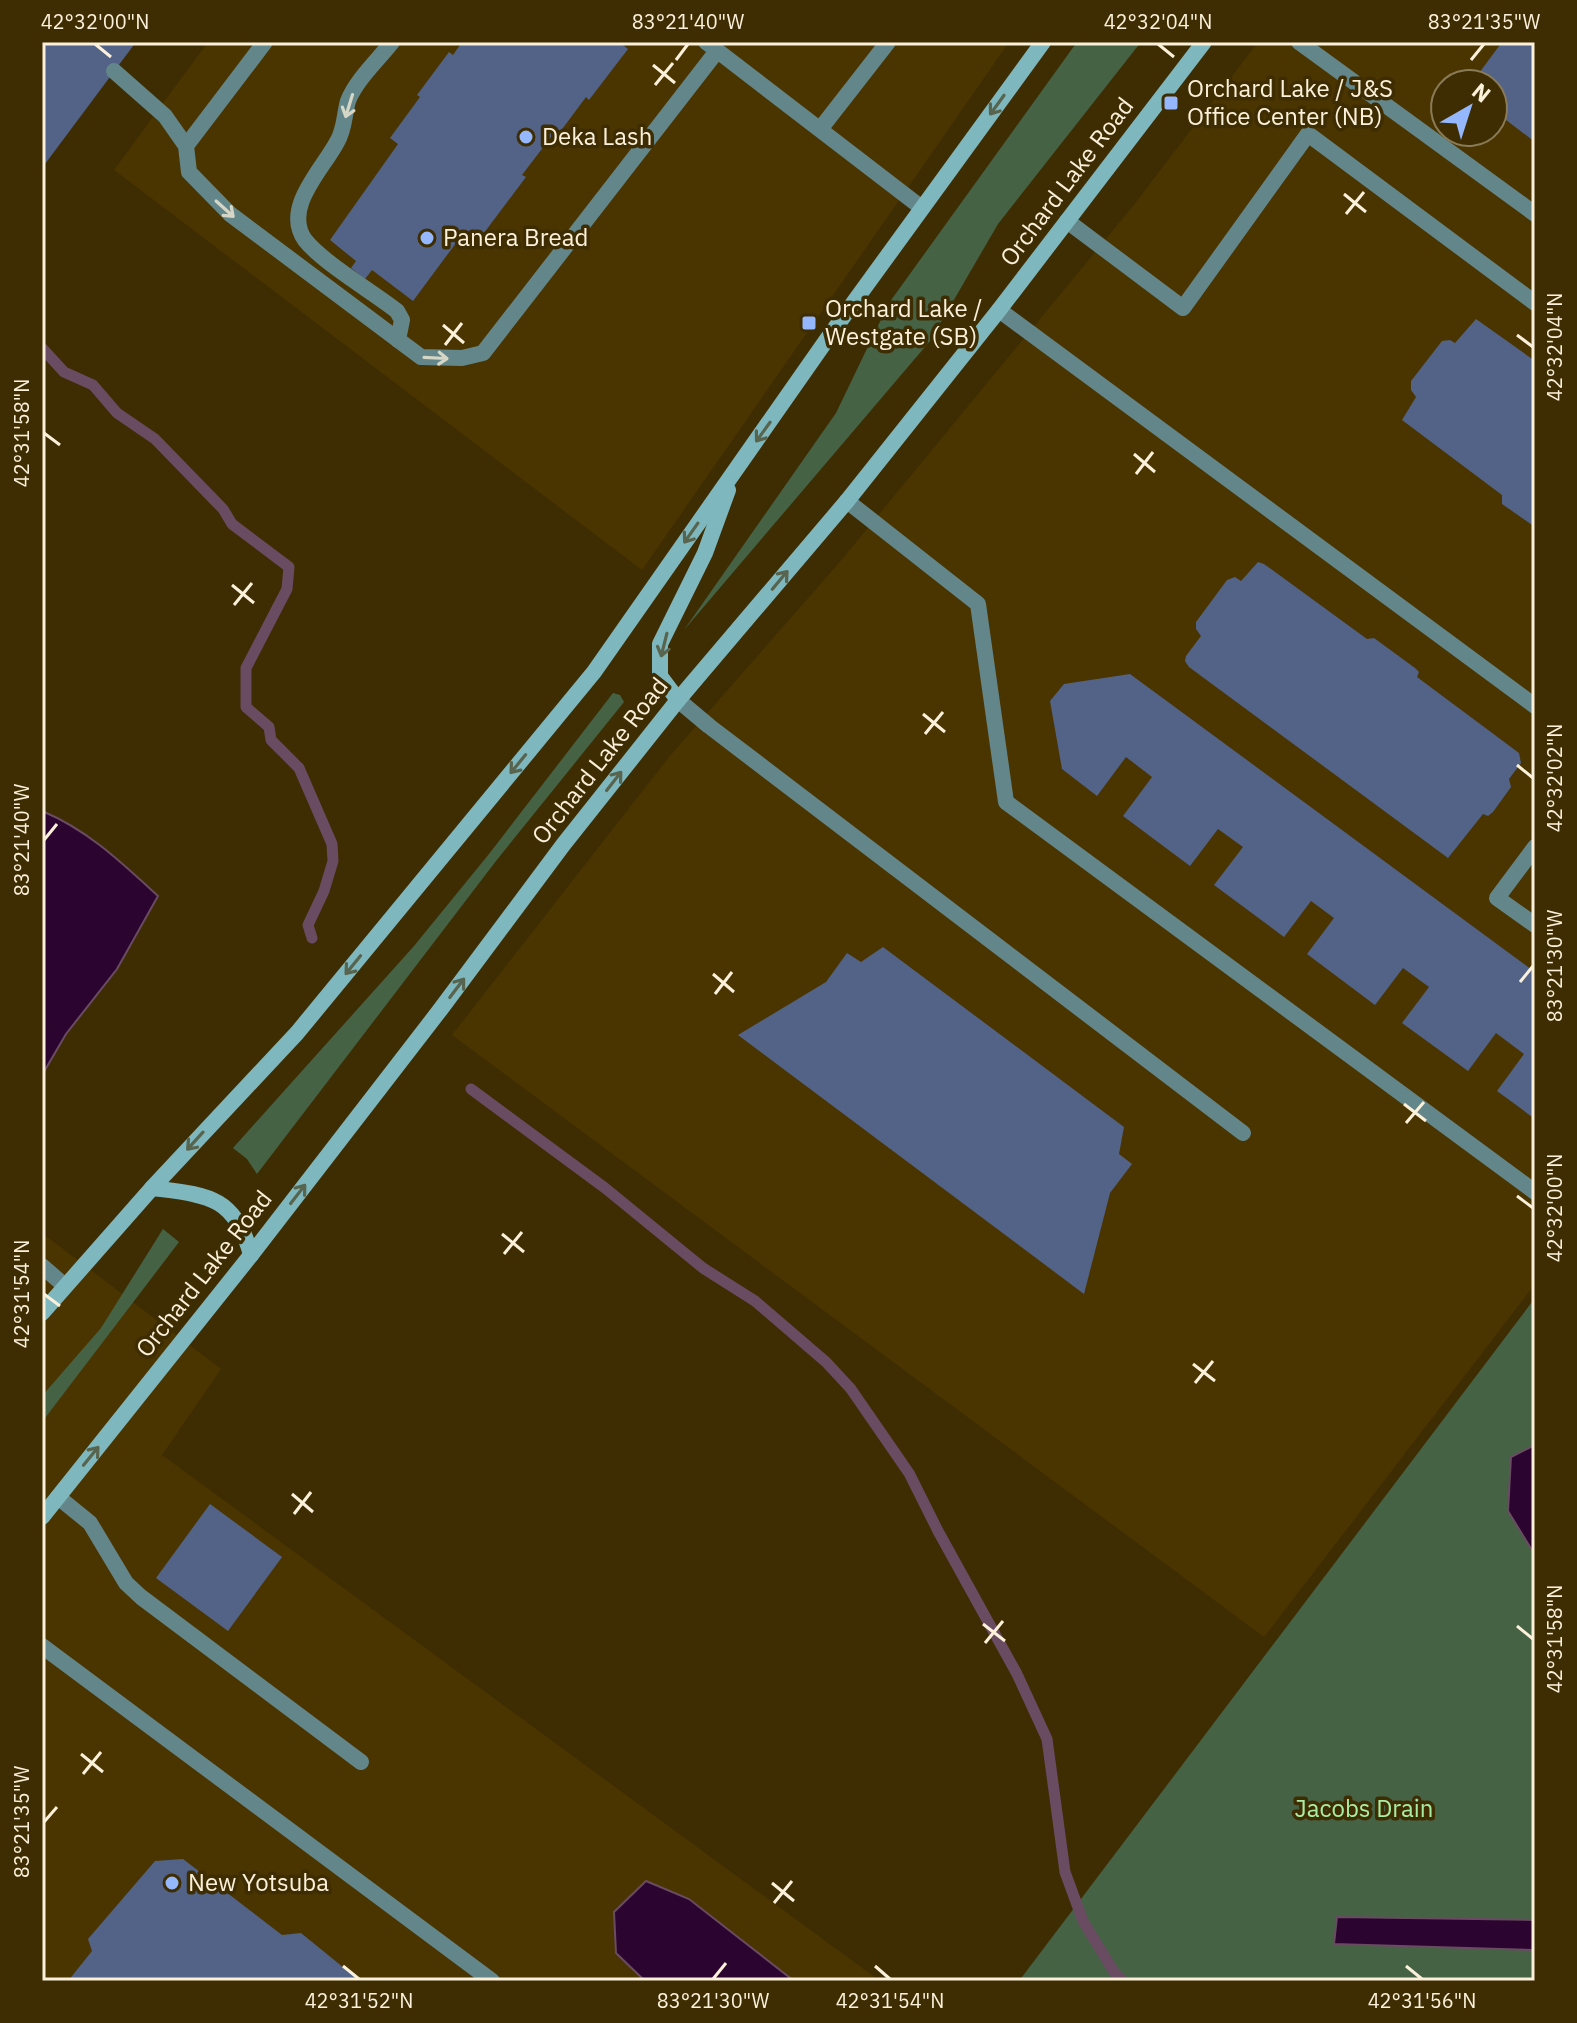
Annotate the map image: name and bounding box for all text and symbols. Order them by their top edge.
text: 42°32'00"N [41,8,149,35]
text: 83°21'40"W [632,8,745,35]
text: 42°32'04"N [1104,8,1212,35]
text: 83°21'35"W [1428,8,1541,35]
north arrow [1429,68,1509,148]
place label: Orchard Lake / J&S Office Center (NB) [1187,72,1393,132]
text: N [1467,76,1497,108]
street label: Orchard Lake Road [992,90,1140,272]
one-way arrow [341,93,355,118]
one-way arrow [989,94,1006,115]
marker: Orchard Lake / J&S Office Center (NB) [1162,94,1180,112]
place label: Deka Lash [542,120,652,152]
marker: Deka Lash [517,128,535,146]
one-way arrow [215,200,235,218]
place label: Panera Bread [443,221,588,253]
marker: Panera Bread [418,229,436,247]
place label: Orchard Lake / Westgate (SB) [825,292,983,352]
text: 42°32'04"N [1541,293,1568,401]
marker: Orchard Lake / Westgate (SB) [800,314,818,332]
one-way arrow [422,351,449,366]
text: 42°31'58"N [8,379,35,487]
one-way arrow [755,420,771,442]
one-way arrow [683,522,699,544]
one-way arrow [770,570,788,591]
one-way arrow [655,631,670,657]
street label: Orchard Lake Road [524,670,674,850]
text: 42°32'02"N [1541,724,1568,832]
one-way arrow [509,753,527,774]
one-way arrow [605,771,623,792]
text: 83°21'40"W [8,783,35,896]
text: 83°21'30"W [1541,909,1568,1022]
one-way arrow [344,954,362,975]
one-way arrow [448,978,465,999]
one-way arrow [187,1130,205,1150]
text: 42°32'00"N [1541,1154,1568,1262]
street label: Orchard Lake Road [128,1183,278,1363]
one-way arrow [290,1184,307,1205]
text: 42°31'54"N [8,1240,35,1348]
one-way arrow [82,1446,100,1467]
text: 42°31'58"N [1541,1585,1568,1693]
text: 83°21'35"W [8,1765,35,1878]
park label: Jacobs Drain [1295,1792,1433,1824]
place label: New Yotsuba [188,1866,329,1898]
marker: New Yotsuba [163,1874,181,1892]
text: 42°31'52"N [305,1987,413,2014]
text: 83°21'30"W [657,1987,770,2014]
text: 42°31'54"N [836,1987,944,2014]
text: 42°31'56"N [1368,1987,1476,2014]

